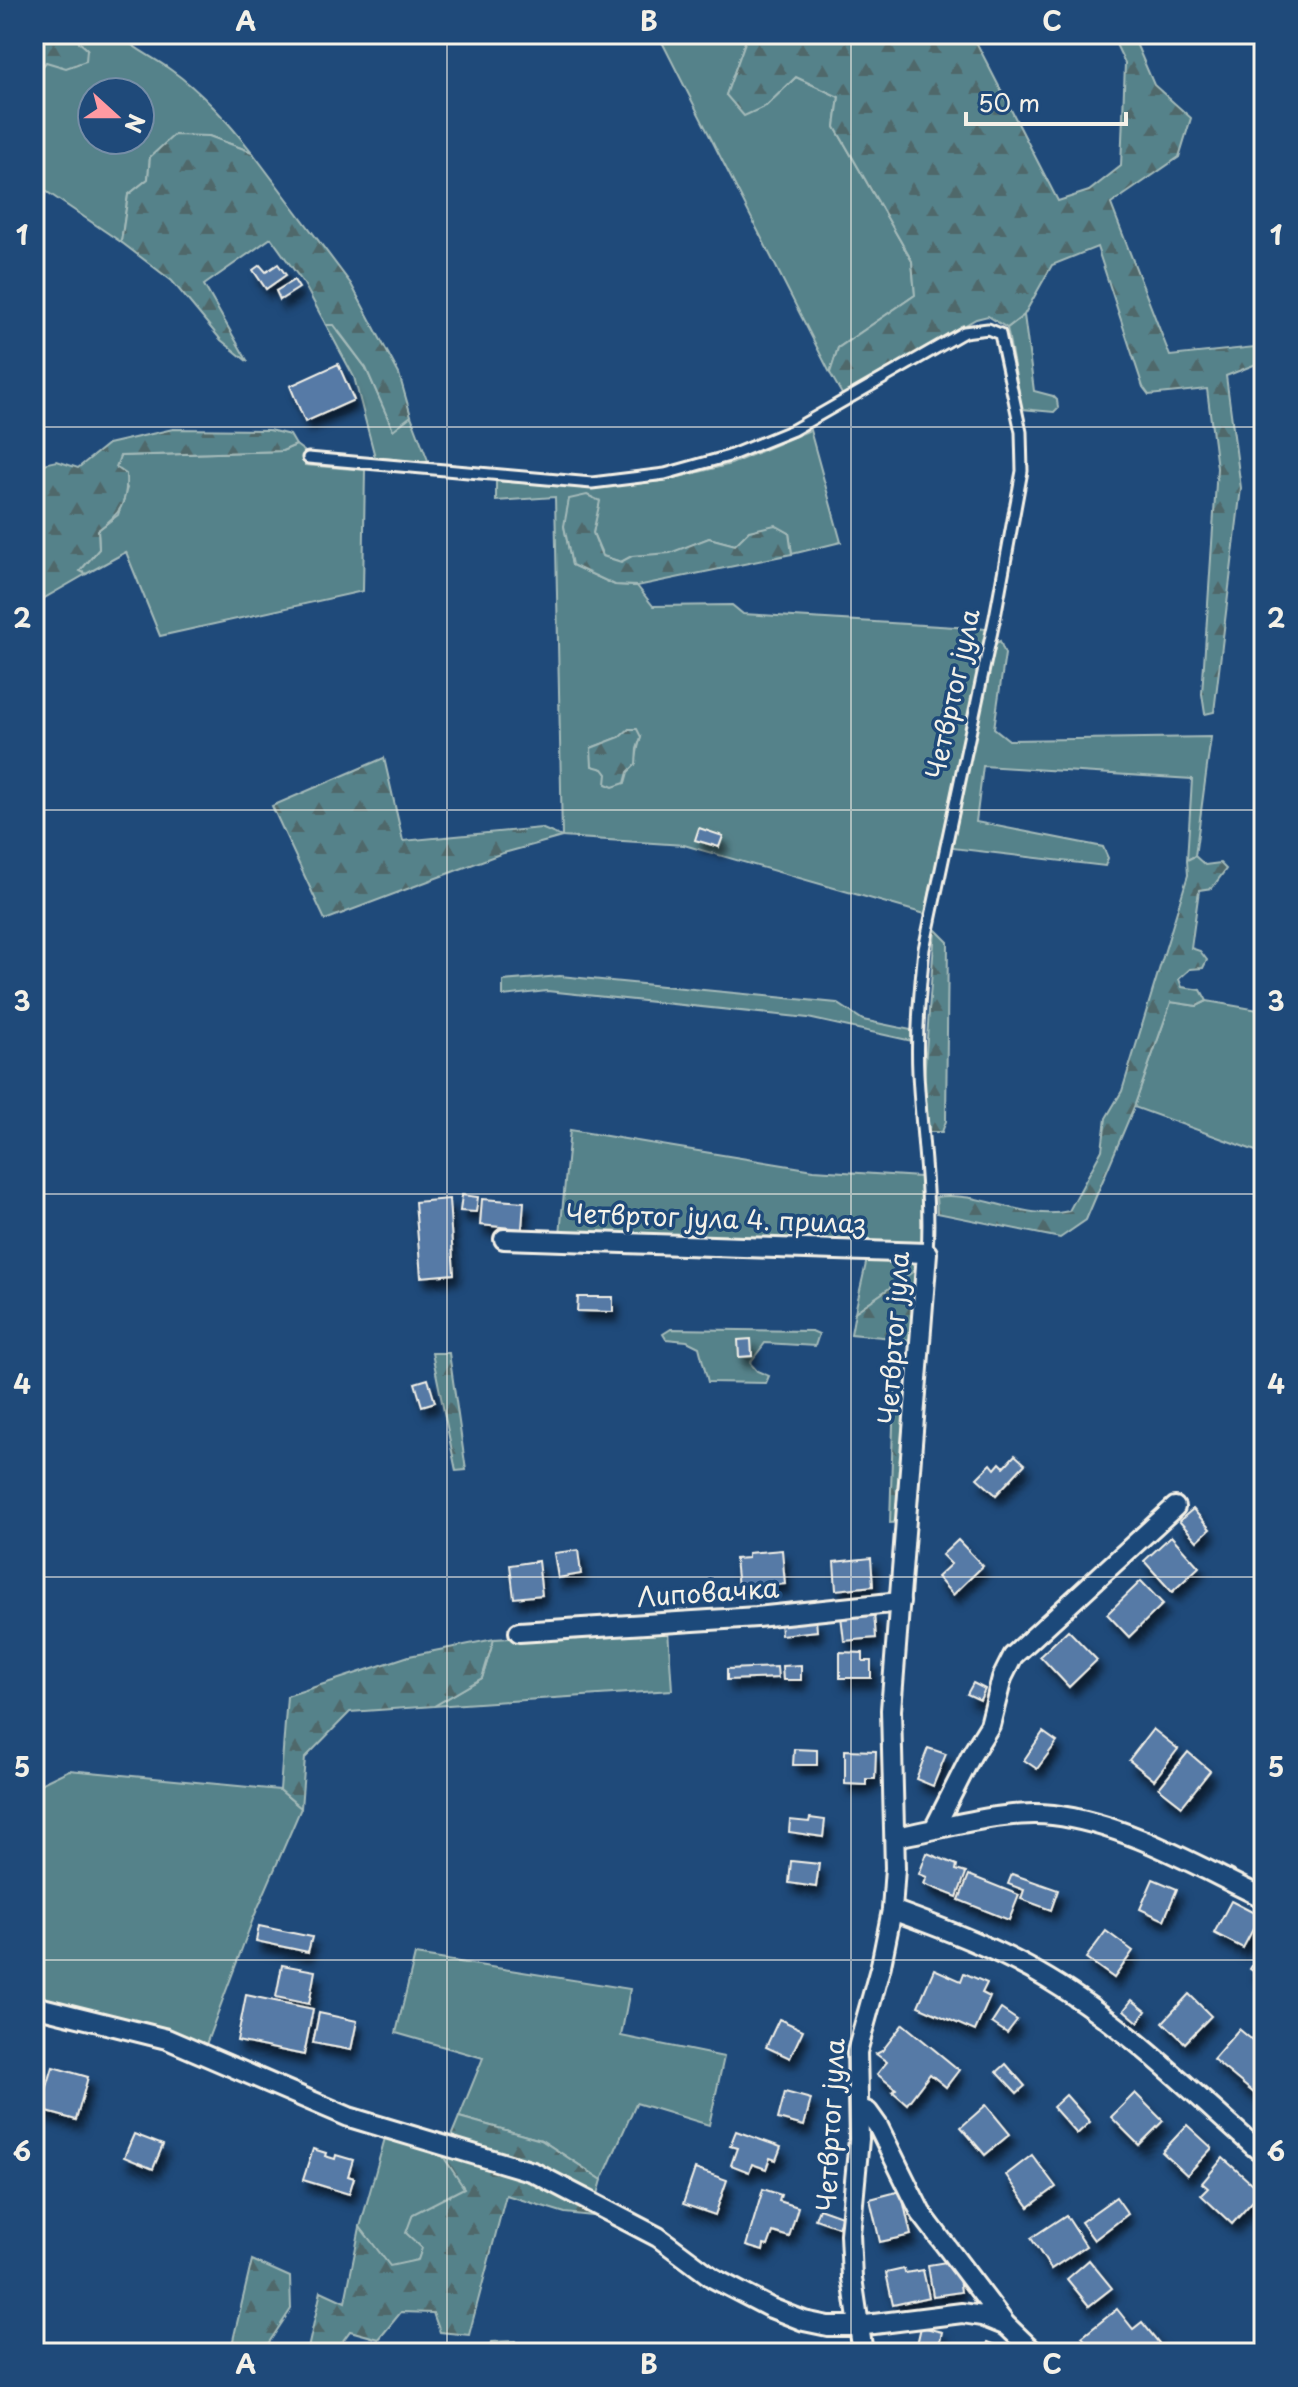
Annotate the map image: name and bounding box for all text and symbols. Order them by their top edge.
text: A [236,1,256,40]
text: B [640,1,658,40]
text: C [1042,1,1062,40]
north arrow [76,76,156,156]
scale bar [966,76,1126,126]
text: 50 m [978,84,1040,120]
text: N [118,110,155,138]
text: 1 [16,215,28,254]
text: 1 [1270,215,1282,254]
text: 2 [13,598,31,637]
text: 2 [1267,598,1285,637]
street label: Четвртог јула [914,604,989,782]
text: 3 [13,981,31,1020]
text: 3 [1267,981,1285,1020]
street label: Четвртог јула 4. прилаз [565,1193,867,1242]
street label: Четвртог јула [867,1249,918,1426]
text: 4 [13,1364,31,1403]
text: 4 [1267,1364,1285,1403]
street label: Липовачка [636,1567,781,1616]
text: 5 [14,1747,30,1786]
text: 5 [1268,1747,1284,1786]
street label: Четвртог јула [805,2037,854,2212]
text: 6 [13,2131,31,2170]
text: 6 [1267,2131,1285,2170]
text: A [236,2344,256,2383]
text: B [640,2344,658,2383]
text: C [1042,2344,1062,2383]

